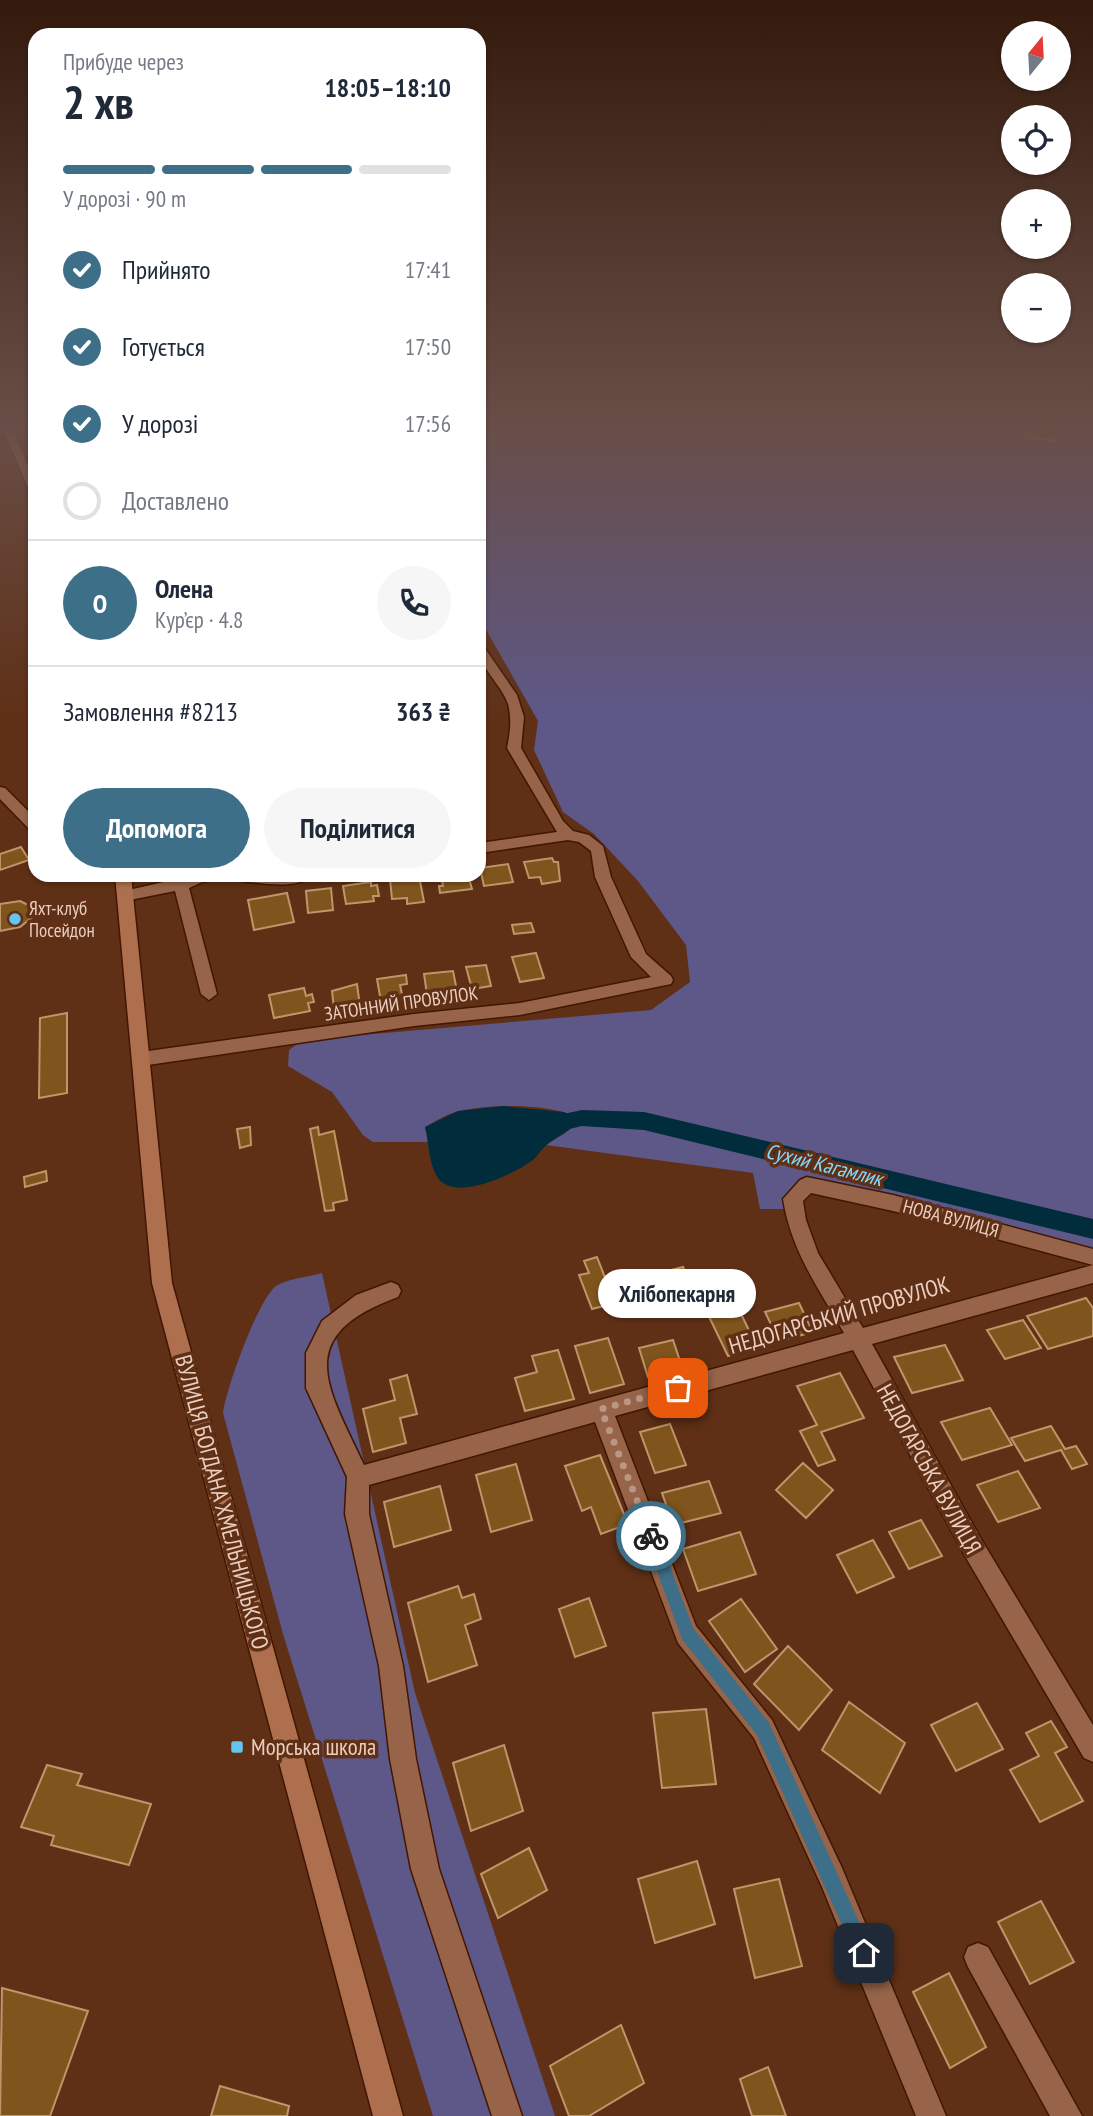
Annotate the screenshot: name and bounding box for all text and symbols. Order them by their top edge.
north arrow [1001,21,1071,91]
map controls [1001,21,1071,343]
text: Прибуде через [63,47,184,76]
text: 18:05–18:10 [324,71,451,104]
text: 2 хв [63,72,134,132]
button: locate [1001,105,1071,175]
text: У дорозі · 90 m [63,184,186,213]
button: + [1001,189,1071,259]
icon: check [63,251,101,289]
text: Прийнято [122,253,210,286]
text: 17:41 [405,255,451,284]
button: − [1001,273,1071,343]
icon: check [63,328,101,366]
text: Готується [122,330,205,363]
text: 17:50 [405,332,451,361]
icon: check [63,405,101,443]
text: У дорозі [122,407,199,440]
text: 17:56 [405,409,451,438]
text: Доставлено [122,484,229,517]
button: phone [377,566,451,640]
text: Олена [155,572,213,605]
text: О [93,587,107,620]
text: Кур’єр · 4.8 [155,605,243,634]
text: Замовлення #8213 [63,695,238,728]
text: 363 ₴ [396,695,451,728]
button: Допомога [63,788,250,868]
button: Поділитися [264,788,451,868]
place label: Яхт-клуб Посейдон [29,896,95,942]
marker: Яхт-клуб Посейдон [7,911,23,927]
street label: ЗАТОННИЙ ПРОВУЛОК [323,980,479,1026]
water label: Сухий Кагамлик [763,1137,888,1193]
street label: НОВА ВУЛИЦЯ [900,1194,1002,1242]
callout: Хлібопекарня [599,1269,757,1318]
street label: НЕДОГАРСЬКИЙ ПРОВУЛОК [725,1269,952,1360]
text: Хлібопекарня [619,1279,735,1308]
street label: ВУЛИЦЯ БОГДАНА ХМЕЛЬНИЦЬКОГО [169,1351,276,1652]
pin [648,1358,708,1418]
icon: bag [659,1369,697,1407]
street label: НЕДОГАРСЬКА ВУЛИЦЯ [871,1379,988,1559]
courier [616,1501,686,1571]
icon: bike [632,1517,670,1555]
place label: Морська школа [251,1732,376,1761]
marker: Морська школа [229,1739,245,1755]
pin [834,1923,894,1983]
icon: home [845,1934,883,1972]

